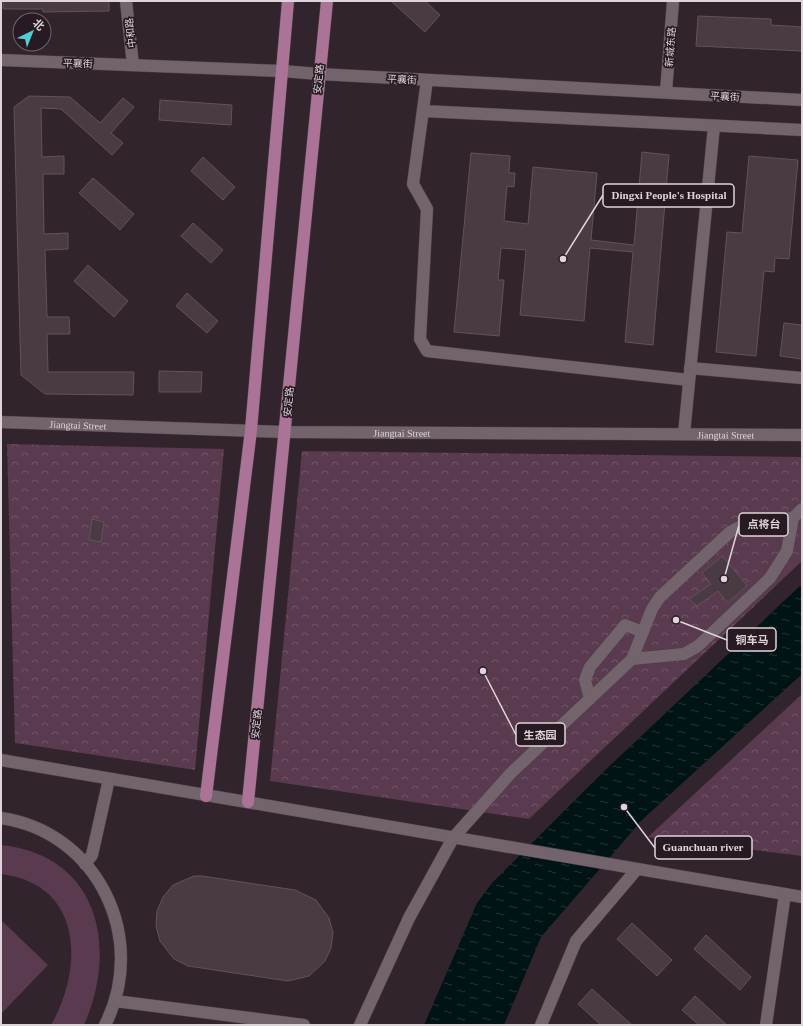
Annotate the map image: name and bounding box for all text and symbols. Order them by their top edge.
north arrow [12,12,52,52]
text: 北 [31,17,47,33]
street label: 中和路 [123,17,138,48]
street label: 新城东路 [664,27,677,67]
street label: 平襄街 [63,57,93,70]
street label: 安定路 [311,64,326,95]
street label: 平襄街 [387,73,417,86]
street label: 平襄街 [710,90,740,103]
callout: Dingxi People's Hospital [603,184,734,207]
text: Dingxi People's Hospital [612,189,726,201]
street label: 安定路 [282,387,295,417]
street label: Jiangtai Street [49,419,107,432]
street label: Jiangtai Street [373,428,431,439]
street label: Jiangtai Street [697,429,755,441]
callout: 点将台 [739,513,788,536]
text: 点将台 [748,518,781,530]
callout: 铜车马 [727,628,776,651]
text: 铜车马 [736,634,769,646]
street label: 安定路 [249,709,264,740]
callout: 生态园 [516,723,565,746]
text: 生态园 [524,729,557,741]
callout: Guanchuan river [655,836,752,859]
text: Guanchuan river [663,841,744,853]

